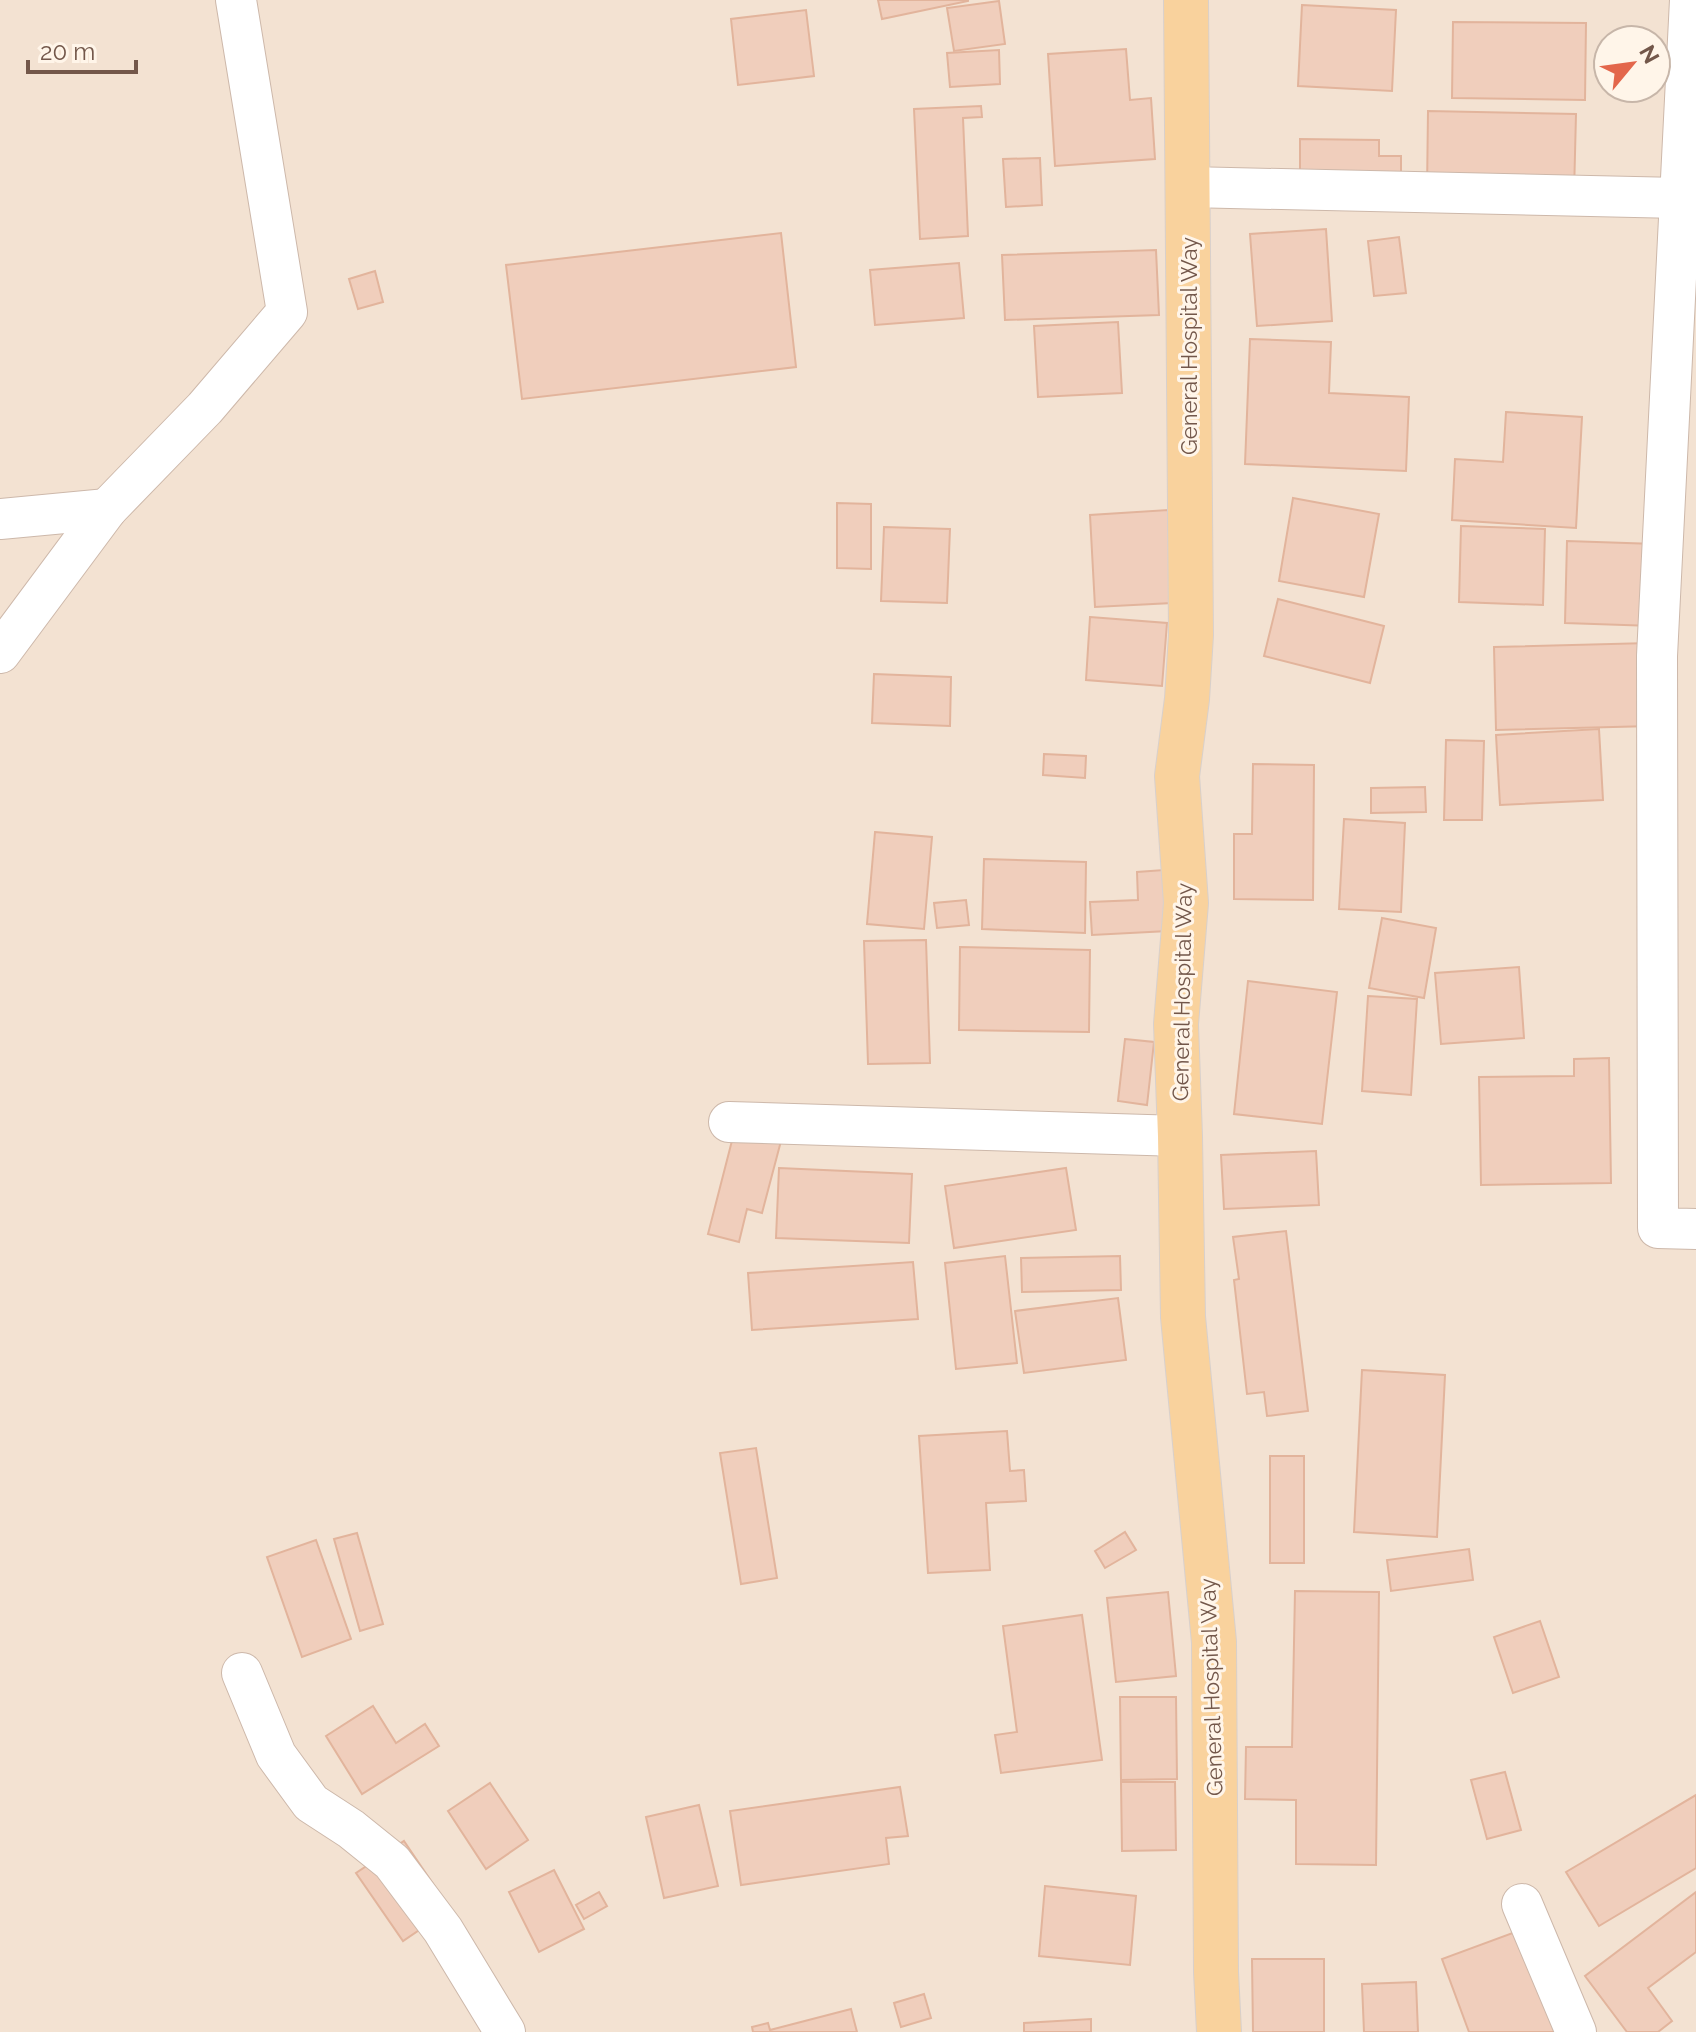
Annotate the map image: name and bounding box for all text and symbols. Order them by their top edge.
scale bar [28,24,136,74]
north arrow [1592,24,1672,104]
text: 20 m [40,37,95,66]
text: N [1634,41,1665,68]
street label: General Hospital Way [1176,237,1202,455]
street label: General Hospital Way [1167,883,1197,1101]
street label: General Hospital Way [1194,1577,1228,1796]

